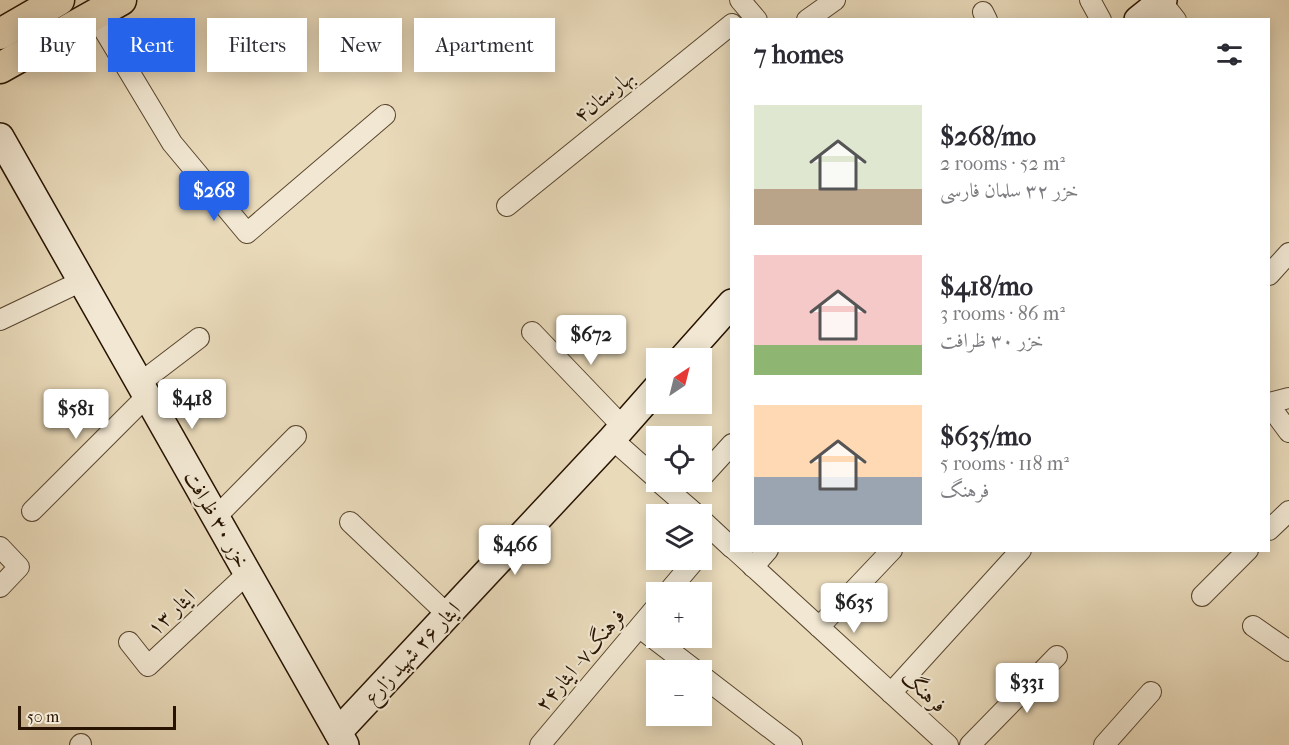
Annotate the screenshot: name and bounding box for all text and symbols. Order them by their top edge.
chip: Buy [18,18,96,72]
chip: Rent [108,18,195,72]
chip: Filters [207,18,307,72]
chip: New [319,18,402,72]
chip: Apartment [414,18,555,72]
icon: filters [1213,38,1246,71]
text: 7 homes [754,39,844,70]
street label: بهارستان۴ [569,64,640,129]
text: $268/mo [940,121,1036,152]
icon: home [802,129,874,201]
text: 2 rooms · 52 m² [940,152,1065,175]
pin: $268 [178,171,250,222]
text: $268 [193,179,235,202]
text: خزر ۳۲ سلمان فارسی [940,179,1079,202]
text: $418/mo [940,271,1033,302]
icon: home [802,279,874,351]
text: 3 rooms · 86 m² [940,302,1065,325]
pin: $672 [555,315,627,366]
text: $672 [570,323,612,346]
text: خزر ۳۰ ظرافت [940,329,1044,352]
north arrow [646,348,712,414]
map controls [646,348,712,726]
pin: $418 [156,379,228,430]
text: $418 [172,387,212,410]
pin: $581 [40,389,112,440]
text: $581 [58,397,94,420]
text: $635/mo [940,421,1031,452]
button: locate [646,426,712,492]
icon: home [802,429,874,501]
text: 5 rooms · 118 m² [940,452,1069,475]
street label: خزر ۳۰ ظرافت [179,466,255,573]
text: فرهنگ [940,479,989,502]
button: layers [646,504,712,570]
pin: $466 [479,525,551,576]
text: $466 [493,533,537,556]
button: + [646,582,712,648]
pin: $635 [818,583,890,634]
street label: ایثار ۱۳ [142,584,201,641]
text: $635 [835,591,873,614]
street label: ایثار ۲۶ شهید زارع [359,597,470,713]
street label: فرهنگ۷- ایثار۲۴ [530,603,630,717]
button: − [646,660,712,726]
pin: $331 [991,663,1063,714]
street label: فرهنگ [896,664,952,718]
text: $331 [1010,671,1044,694]
scale bar [18,703,176,730]
text: 50 m [27,707,59,726]

